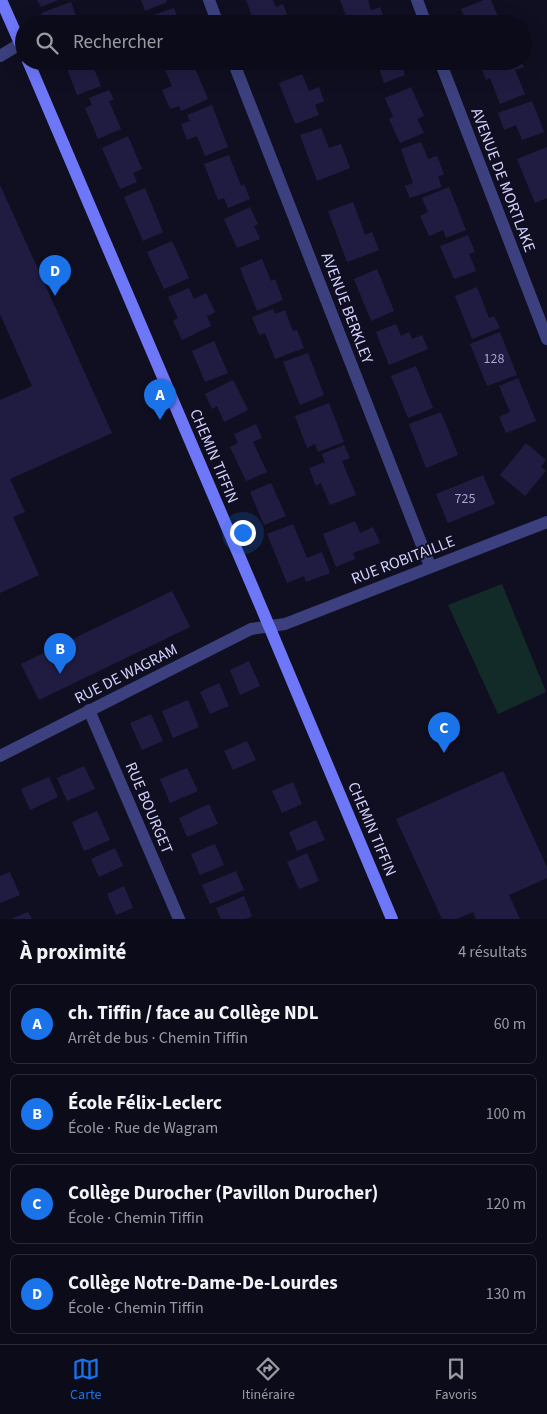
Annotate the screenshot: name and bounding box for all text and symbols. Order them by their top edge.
search box [15,15,532,70]
icon: search [33,29,61,57]
text: Rechercher [73,29,163,56]
street label: AVENUE DE MORTLAKE [465,105,541,255]
street label: AVENUE BERKLEY [316,249,378,367]
pin: D [39,255,71,296]
house number: 128 [484,349,504,369]
pin: A [144,379,176,420]
street label: CHEMIN TIFFIN [184,405,244,507]
house number: 725 [455,489,475,509]
your location [230,520,256,546]
street label: RUE ROBITAILLE [348,530,458,590]
pin: B [44,633,76,674]
street label: RUE DE WAGRAM [71,639,181,709]
pin: C [428,712,460,753]
street label: RUE BOURGET [120,759,178,858]
street label: CHEMIN TIFFIN [342,778,402,880]
text: À proximité [20,937,126,967]
text: 4 résultats [458,941,527,963]
text: ch. Tiffin / face au Collège NDL [68,1000,319,1027]
text: A [32,1013,42,1035]
text: 60 m [494,1013,526,1035]
text: Arrêt de bus · Chemin Tiffin [68,1027,248,1049]
text: École Félix-Leclerc [68,1090,222,1117]
text: B [32,1103,42,1125]
text: 100 m [486,1103,526,1125]
text: École · Rue de Wagram [68,1117,218,1139]
text: Collège Durocher (Pavillon Durocher) [68,1180,378,1207]
text: C [32,1193,42,1215]
text: 120 m [486,1193,526,1215]
text: École · Chemin Tiffin [68,1207,204,1229]
text: Collège Notre-Dame-De-Lourdes [68,1270,338,1297]
text: D [32,1283,42,1305]
text: 130 m [486,1283,526,1305]
text: École · Chemin Tiffin [68,1297,204,1319]
tab: Carte [70,1355,102,1405]
tab: Itinéraire [242,1355,295,1405]
tab: Favoris [435,1355,477,1405]

